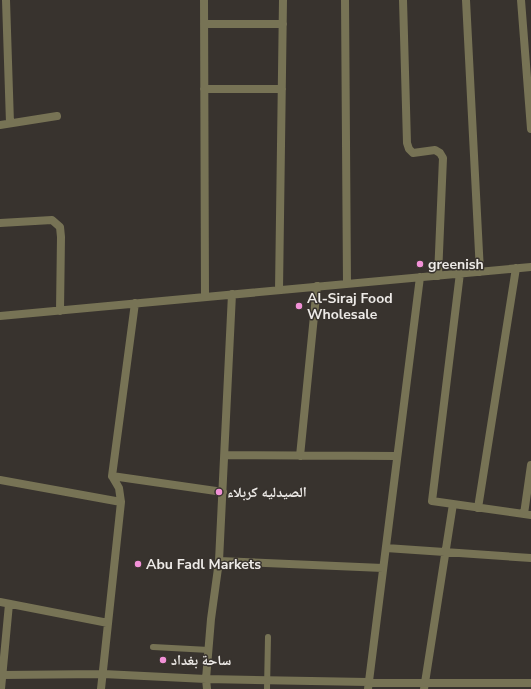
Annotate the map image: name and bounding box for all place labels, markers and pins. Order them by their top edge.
place label: greenish [428,255,484,274]
marker: greenish [415,259,425,269]
place label: Al-Siraj Food Wholesale [307,289,393,324]
marker: Al-Siraj Food Wholesale [294,301,304,311]
place label: الصيدليه كربلاء [227,483,307,502]
marker: الصيدليه كربلاء [214,487,224,497]
place label: Abu Fadl Markets [146,555,261,574]
marker: Abu Fadl Markets [133,559,143,569]
place label: ساحة بغداد [171,651,231,670]
marker: ساحة بغداد [158,655,168,665]

